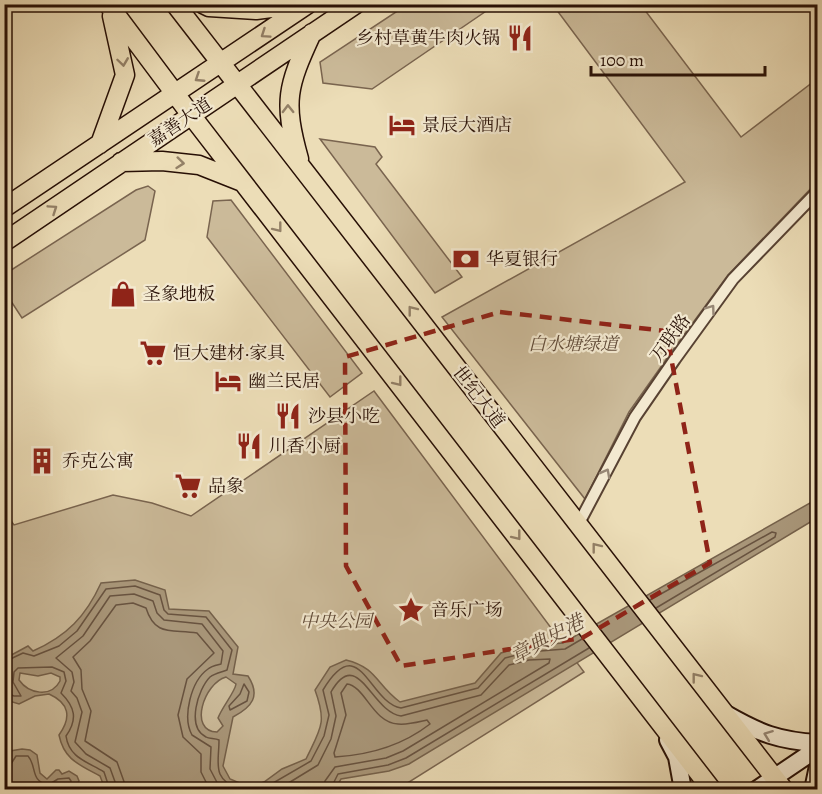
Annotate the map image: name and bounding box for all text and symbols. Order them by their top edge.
restaurant icon: 乡村草黄牛肉火锅 [505,23,535,53]
place label: 乡村草黄牛肉火锅 [356,26,500,50]
one-way arrow [260,27,271,38]
scale bar [591,39,765,77]
text: 100 m [600,48,644,72]
one-way arrow [116,58,128,67]
one-way arrow [195,70,205,82]
street label: 嘉善大道 [143,92,217,152]
one-way arrow [282,105,295,114]
hotel icon: 景辰大酒店 [387,110,417,140]
place label: 景辰大酒店 [422,113,512,137]
one-way arrow [175,156,184,169]
one-way arrow [46,205,57,216]
one-way arrow [271,221,282,232]
bank icon: 华夏银行 [451,244,481,274]
place label: 华夏银行 [486,247,558,271]
shop icon: 圣象地板 [108,279,138,309]
place label: 圣象地板 [143,282,215,306]
one-way arrow [704,305,715,316]
one-way arrow [408,306,419,317]
street label: 万联路 [644,309,696,367]
park label: 白水塘绿道 [528,332,621,356]
supermarket icon: 恒大建材·家具 [138,338,168,368]
place label: 恒大建材·家具 [173,341,285,365]
street label: 世纪大道 [447,361,511,433]
hotel icon: 幽兰民居 [213,366,243,396]
place label: 幽兰民居 [248,369,320,393]
one-way arrow [390,375,401,386]
restaurant icon: 沙县小吃 [273,401,303,431]
place label: 沙县小吃 [308,404,380,428]
restaurant icon: 川香小厨 [234,431,264,461]
place label: 川香小厨 [269,434,341,458]
building icon: 乔克公寓 [27,446,57,476]
place label: 乔克公寓 [62,449,134,473]
one-way arrow [599,469,610,480]
supermarket icon: 品象 [173,471,203,501]
place label: 品象 [208,474,244,498]
one-way arrow [510,529,521,540]
one-way arrow [592,543,603,554]
place icon: 音乐广场 [396,595,426,625]
place label: 音乐广场 [431,598,503,622]
water label: 章典史港 [505,607,591,670]
park label: 中央公园 [300,609,375,633]
one-way arrow [692,673,703,684]
one-way arrow [763,729,774,742]

